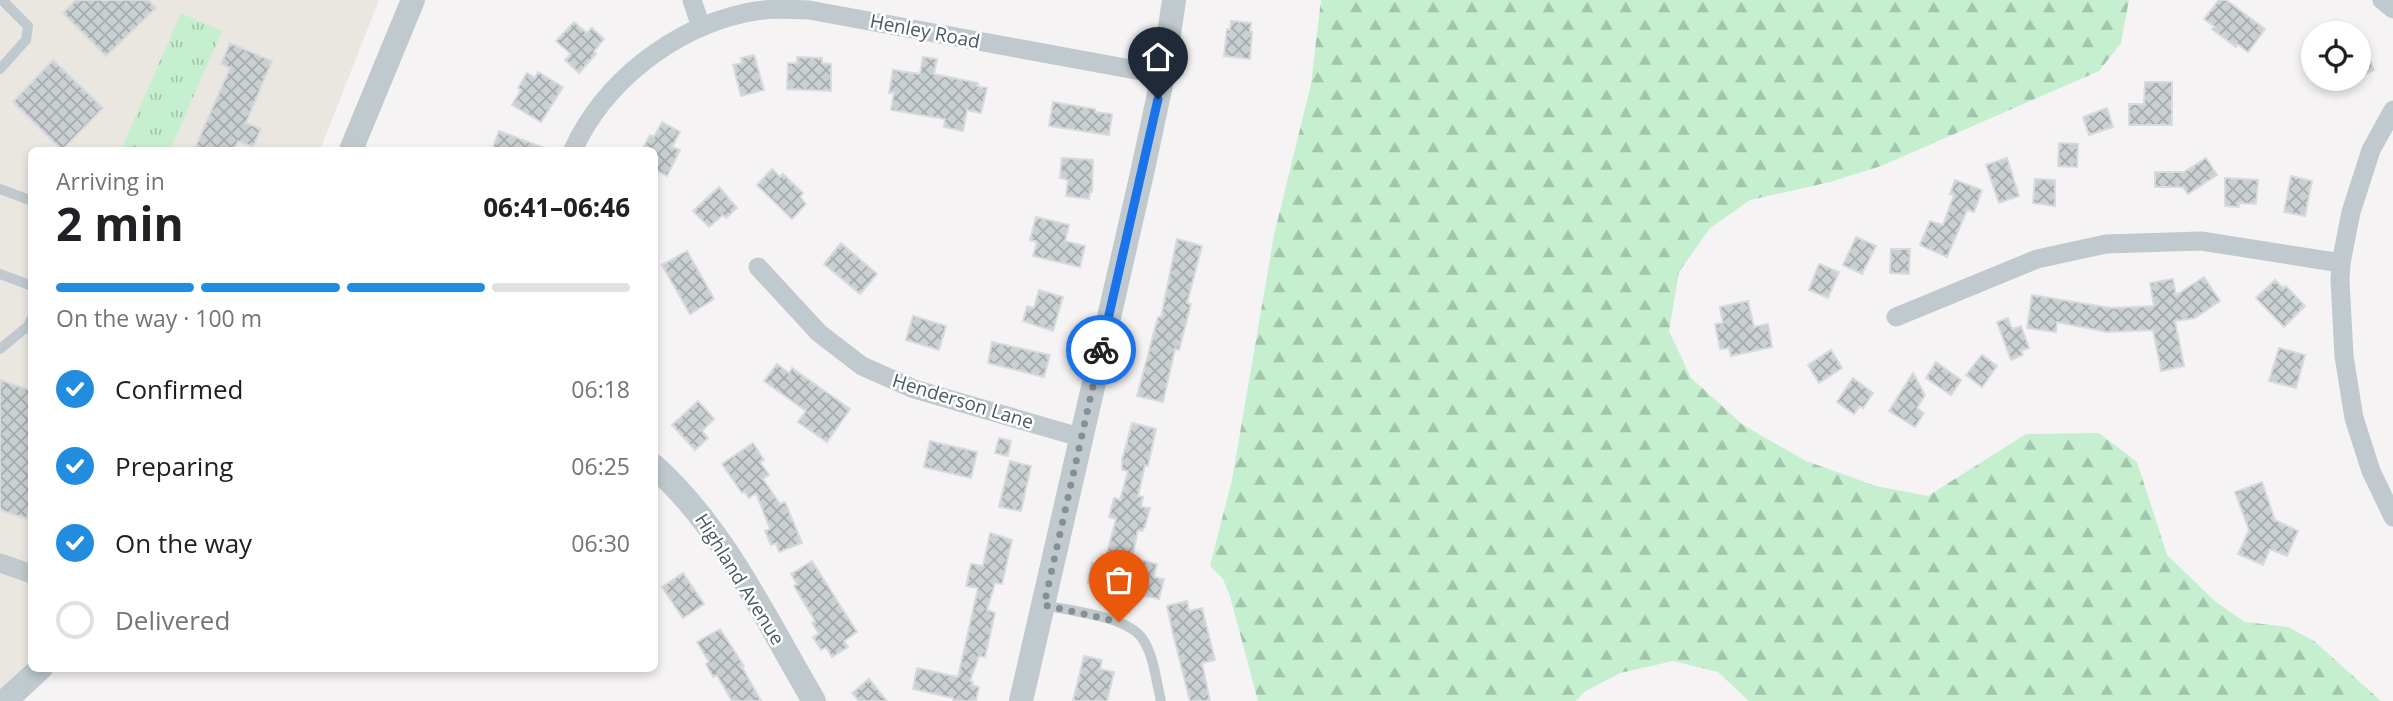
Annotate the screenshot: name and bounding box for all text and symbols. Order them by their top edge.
street label: Henley Road [868,8,982,54]
map controls [2301,21,2371,91]
button: locate [2301,21,2371,91]
pin [1128,27,1188,99]
icon: home [1139,38,1177,76]
text: Arriving in [56,165,165,197]
text: 06:41–06:46 [483,189,630,225]
text: 2 min [56,192,184,254]
text: On the way · 100 m [56,302,262,334]
courier [1066,315,1136,385]
icon: bike [1082,331,1120,369]
street label: Henderson Lane [889,367,1037,435]
icon: check [56,370,94,408]
text: Confirmed [115,371,243,407]
text: 06:18 [571,373,630,405]
icon: check [56,447,94,485]
text: Preparing [115,448,233,484]
text: 06:25 [571,450,630,482]
street label: Highland Avenue [689,508,791,650]
icon: check [56,524,94,562]
text: On the way [115,525,252,561]
text: 06:30 [571,527,630,559]
pin [1089,550,1149,622]
icon: bag [1100,561,1138,599]
text: Delivered [115,602,230,638]

